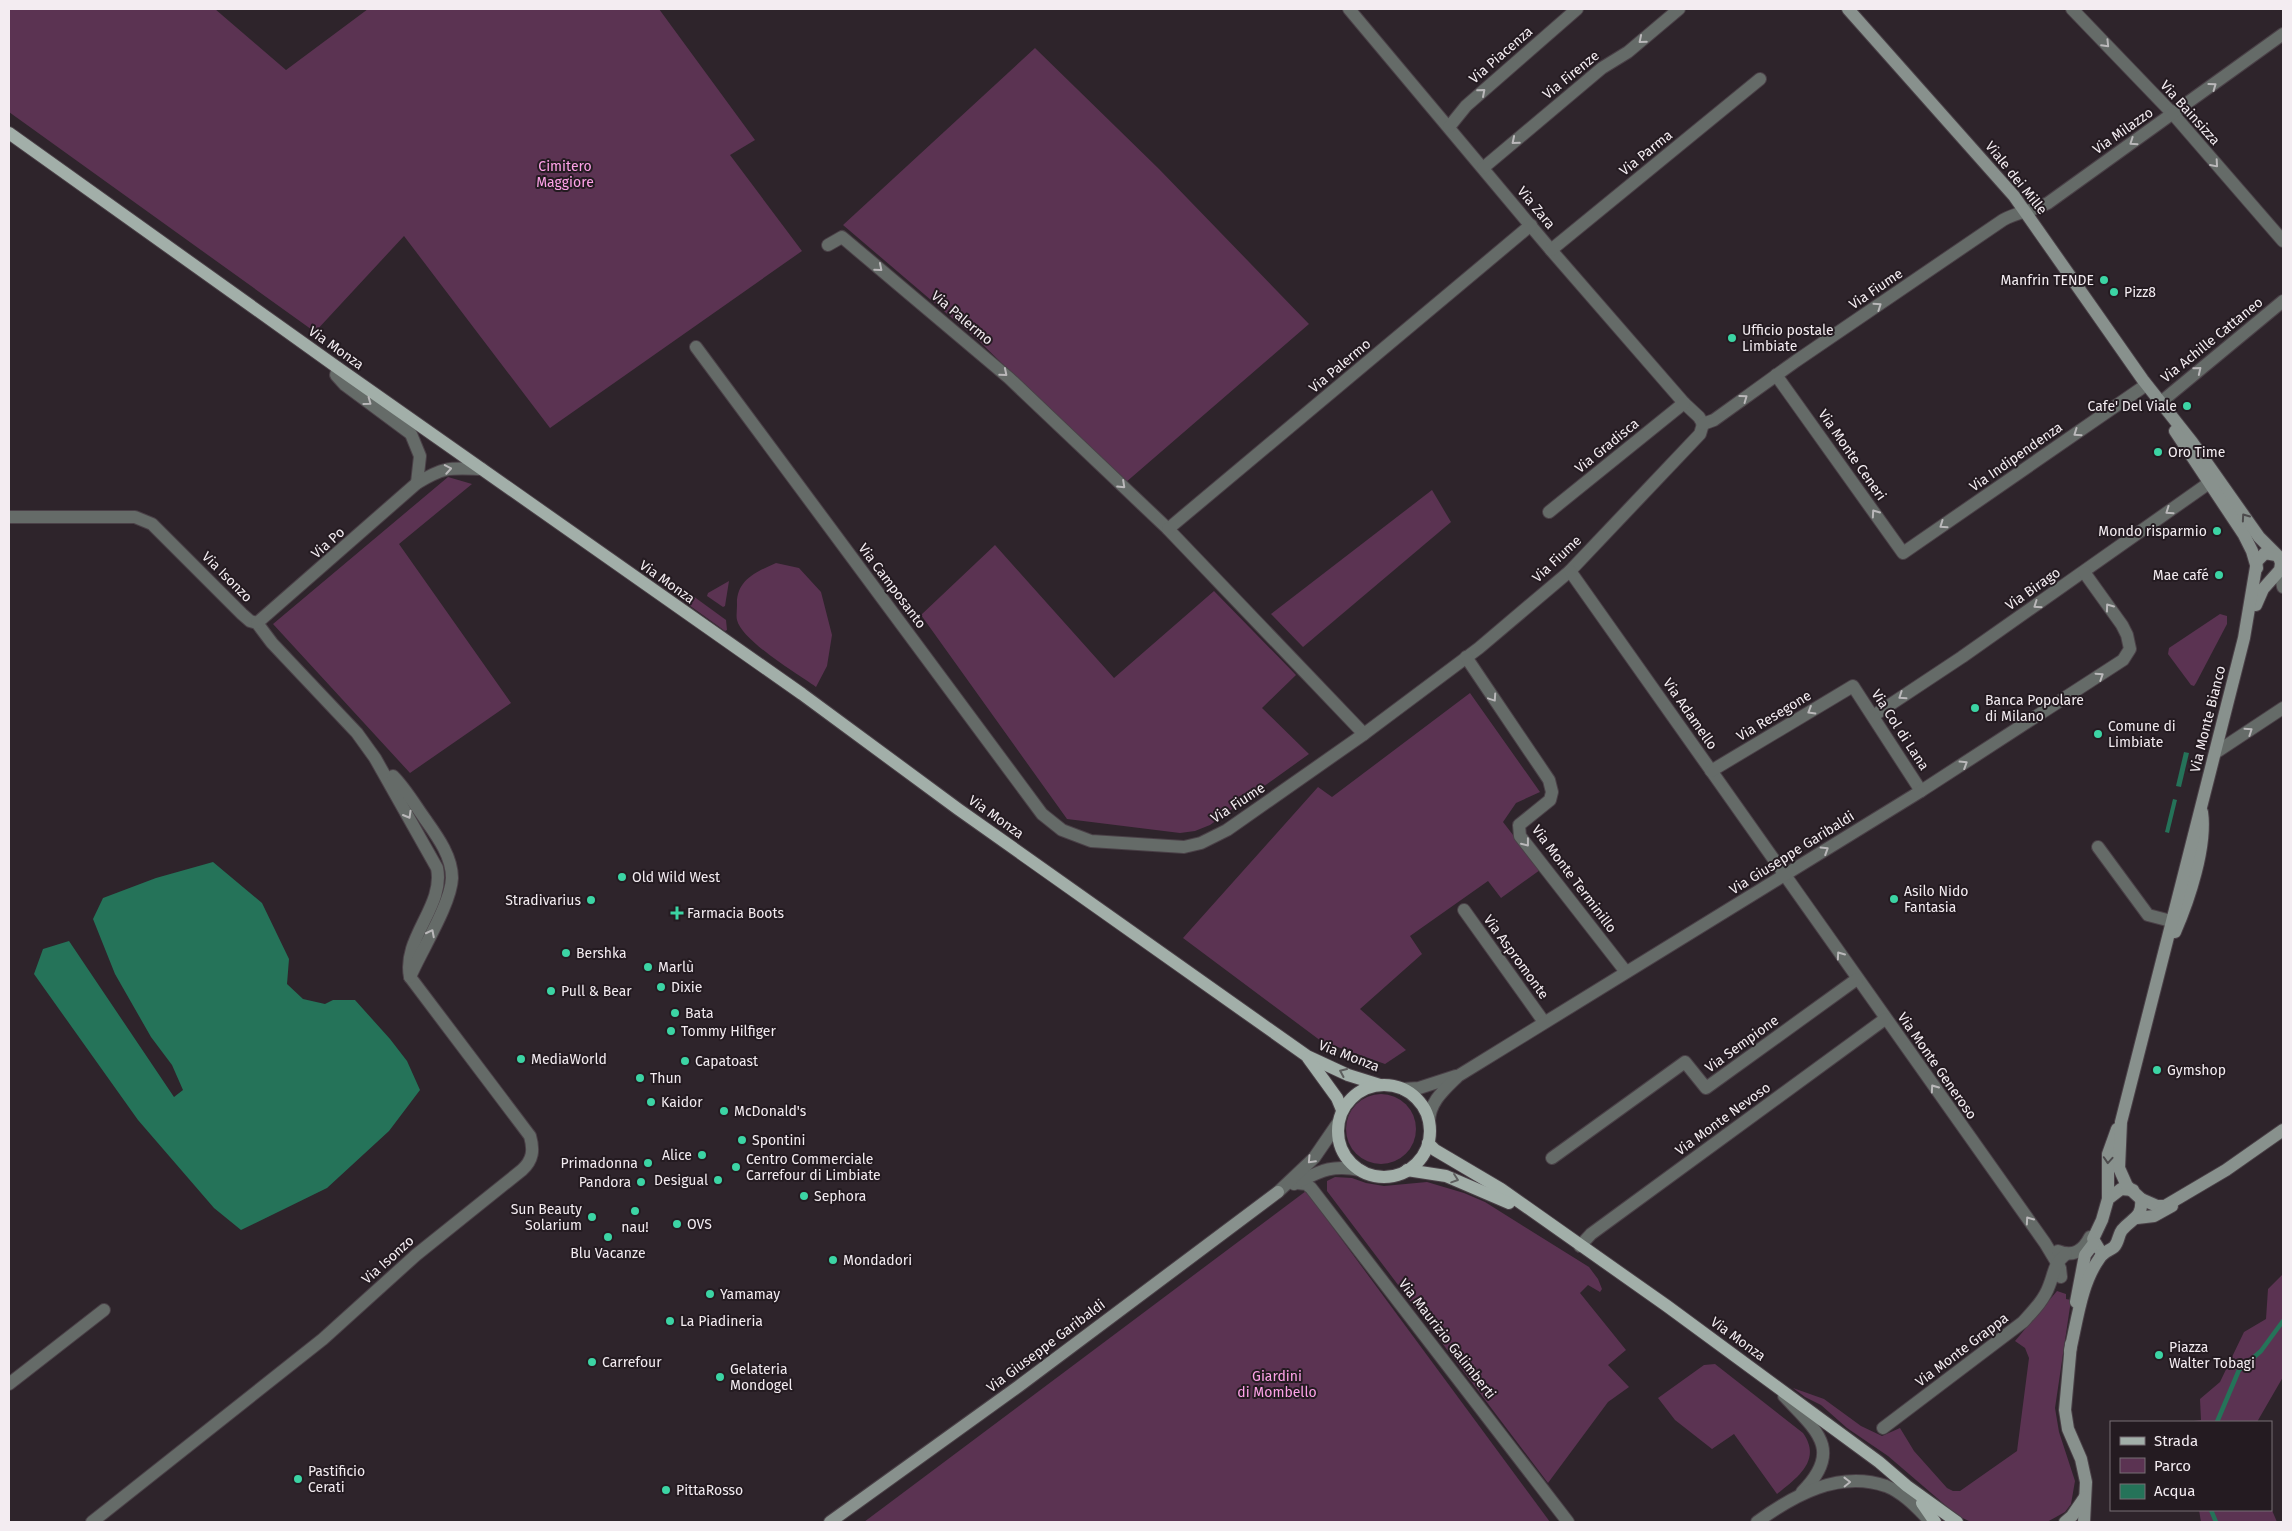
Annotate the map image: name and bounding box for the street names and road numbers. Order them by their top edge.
street label: Via Piacenza [1466,23,1536,87]
street label: Via Firenze [1539,47,1603,103]
street label: Via Bainsizza [2156,77,2224,149]
street label: Via Milazzo [2090,104,2156,158]
street label: Via Parma [1616,127,1676,179]
street label: Viale dei Mille [1981,138,2051,218]
street label: Via Zara [1513,183,1559,233]
street label: Via Fiume [1846,265,1906,313]
street label: Via Palermo [928,287,996,349]
street label: Via Achille Cattaneo [2158,294,2266,386]
street label: Via Monza [305,323,367,373]
street label: Via Palermo [1306,335,1374,397]
street label: Via Monte Ceneri [1814,406,1890,504]
street label: Via Gradisca [1572,415,1642,477]
street label: Via Indipendenza [1966,419,2066,495]
street label: Via Po [308,524,348,562]
street label: Via Fiume [1529,532,1585,586]
street label: Via Camposanto [854,540,930,632]
street label: Via Isonzo [198,548,256,606]
street label: Via Monza [636,557,698,607]
street label: Via Birago [2002,564,2064,614]
street label: Via Monte Bianco [2187,664,2229,774]
street label: Via Adamello [1659,675,1721,753]
street label: Via Col di Lana [1868,686,1932,774]
street label: Via Resegone [1734,687,1814,745]
street label: Via Fiume [1208,779,1268,827]
street label: Via Monza [965,792,1027,842]
street label: Via Giuseppe Garibaldi [1726,808,1858,898]
street label: Via Monte Terminillo [1528,822,1620,936]
street label: Via Aspromonte [1480,912,1552,1002]
street label: Via Monte Generoso [1894,1009,1980,1123]
street label: Via Sempione [1702,1012,1782,1076]
street label: Via Monza [1316,1037,1382,1075]
street label: Via Monte Nevoso [1672,1079,1774,1159]
street label: Via Isonzo [358,1232,418,1288]
street label: Via Maurizio Galimberti [1395,1276,1499,1402]
street label: Via Giuseppe Garibaldi [983,1296,1109,1396]
street label: Via Monte Grappa [1912,1310,2012,1390]
street label: Via Monza [1707,1313,1769,1365]

